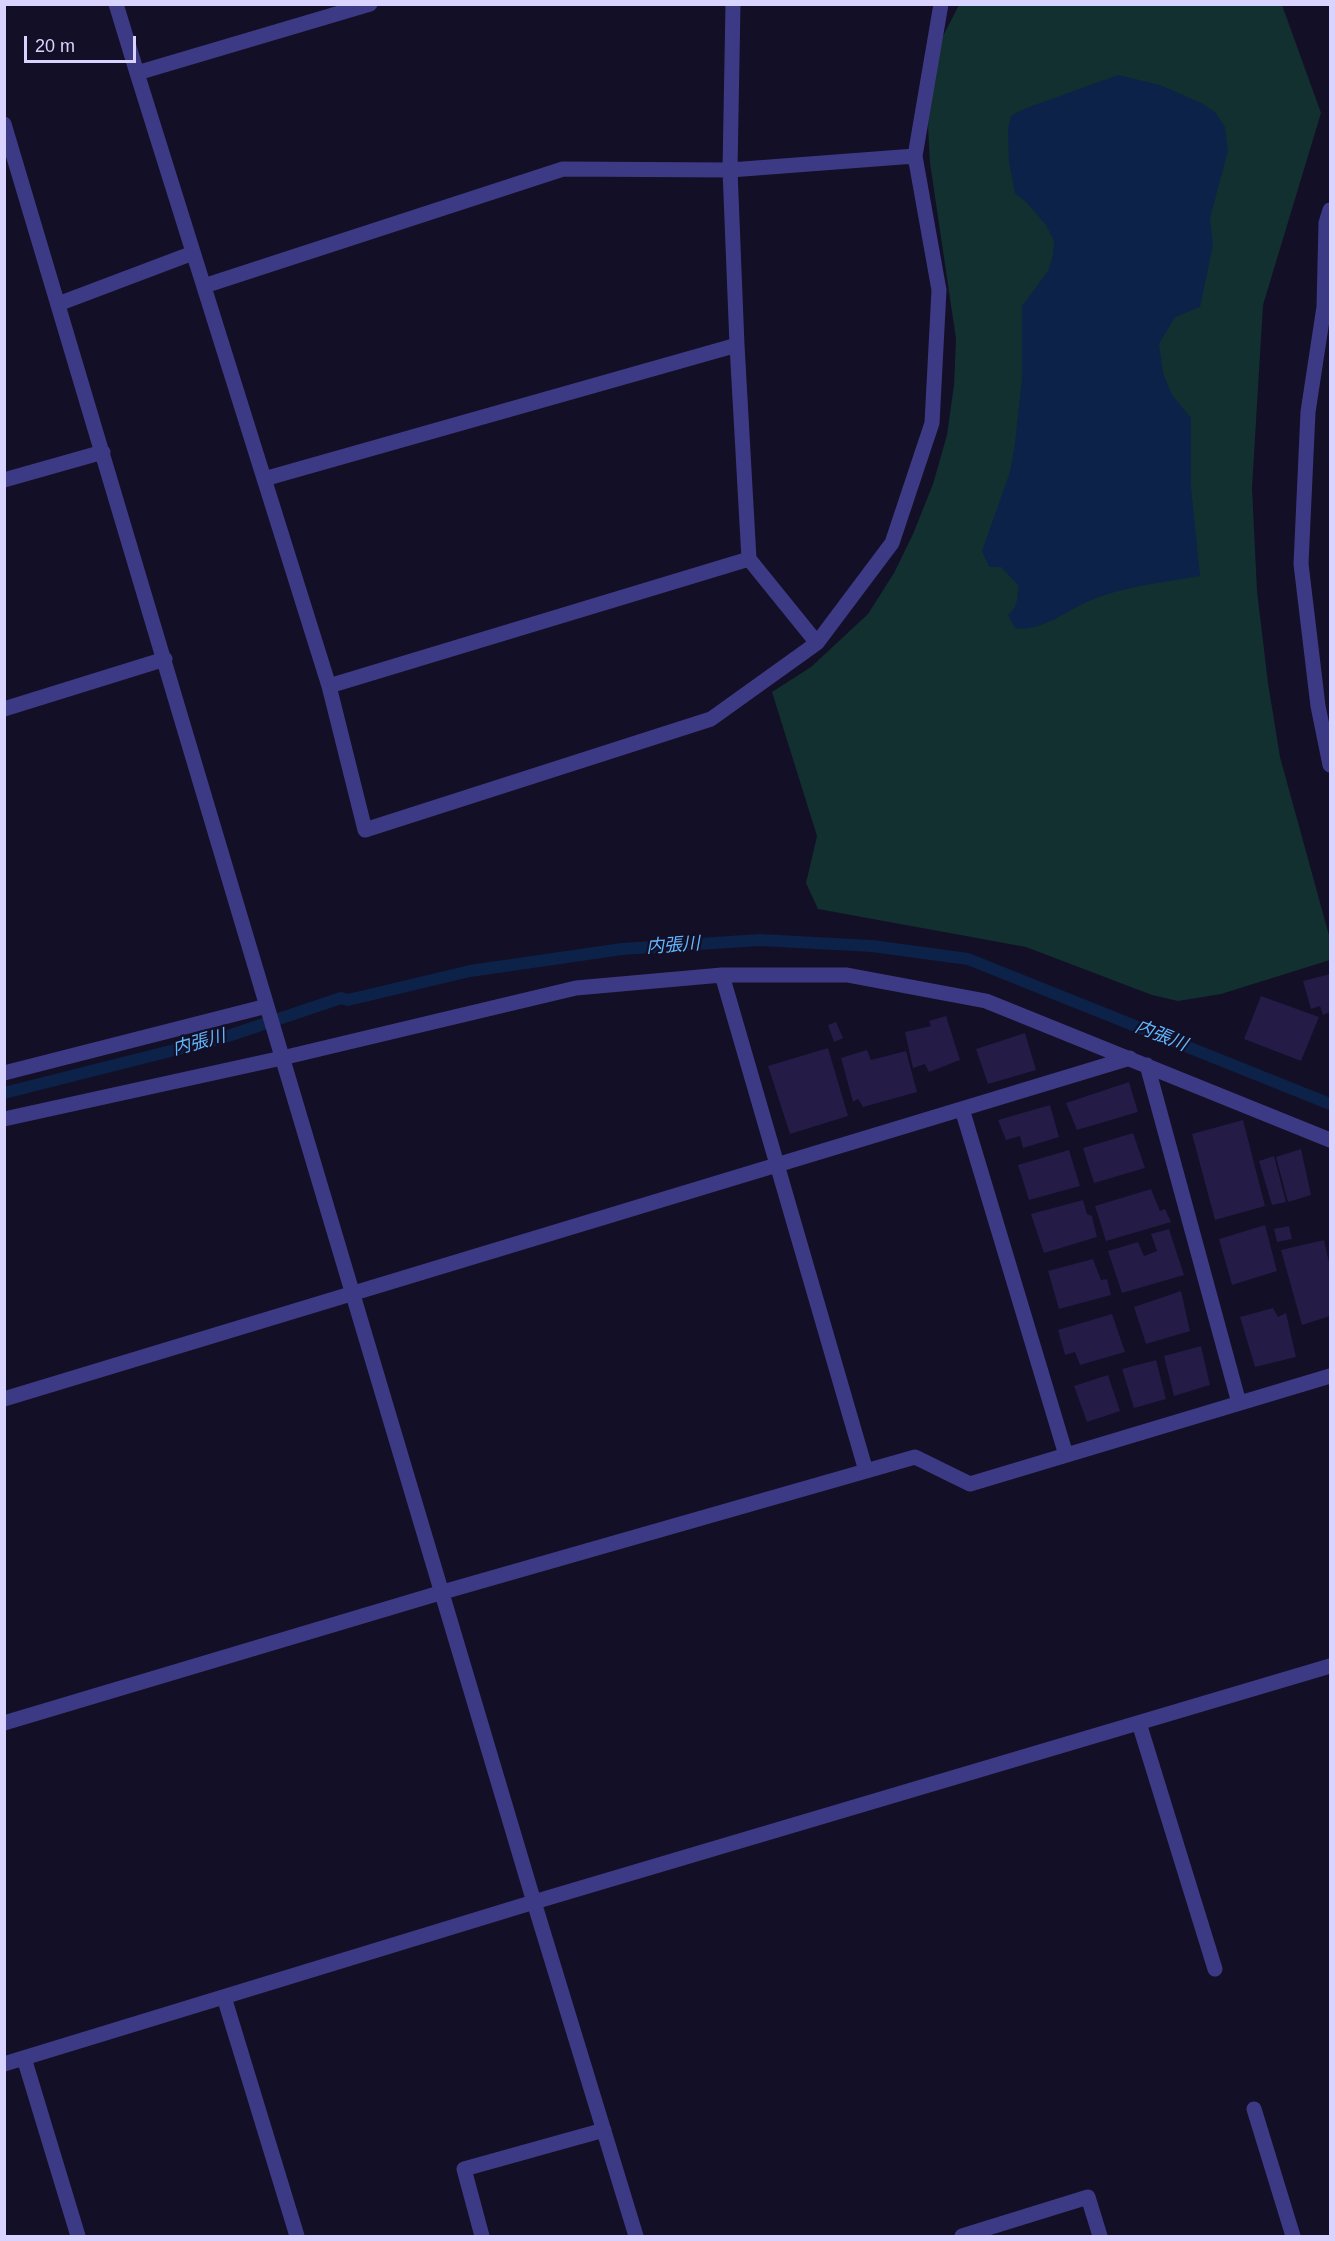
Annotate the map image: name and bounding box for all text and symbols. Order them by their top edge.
scale bar [27,24,140,62]
text: 20 m [35,36,75,56]
water label: 内張川 [645,933,701,959]
water label: 内張川 [1132,1016,1190,1056]
water label: 内張川 [170,1026,228,1060]

